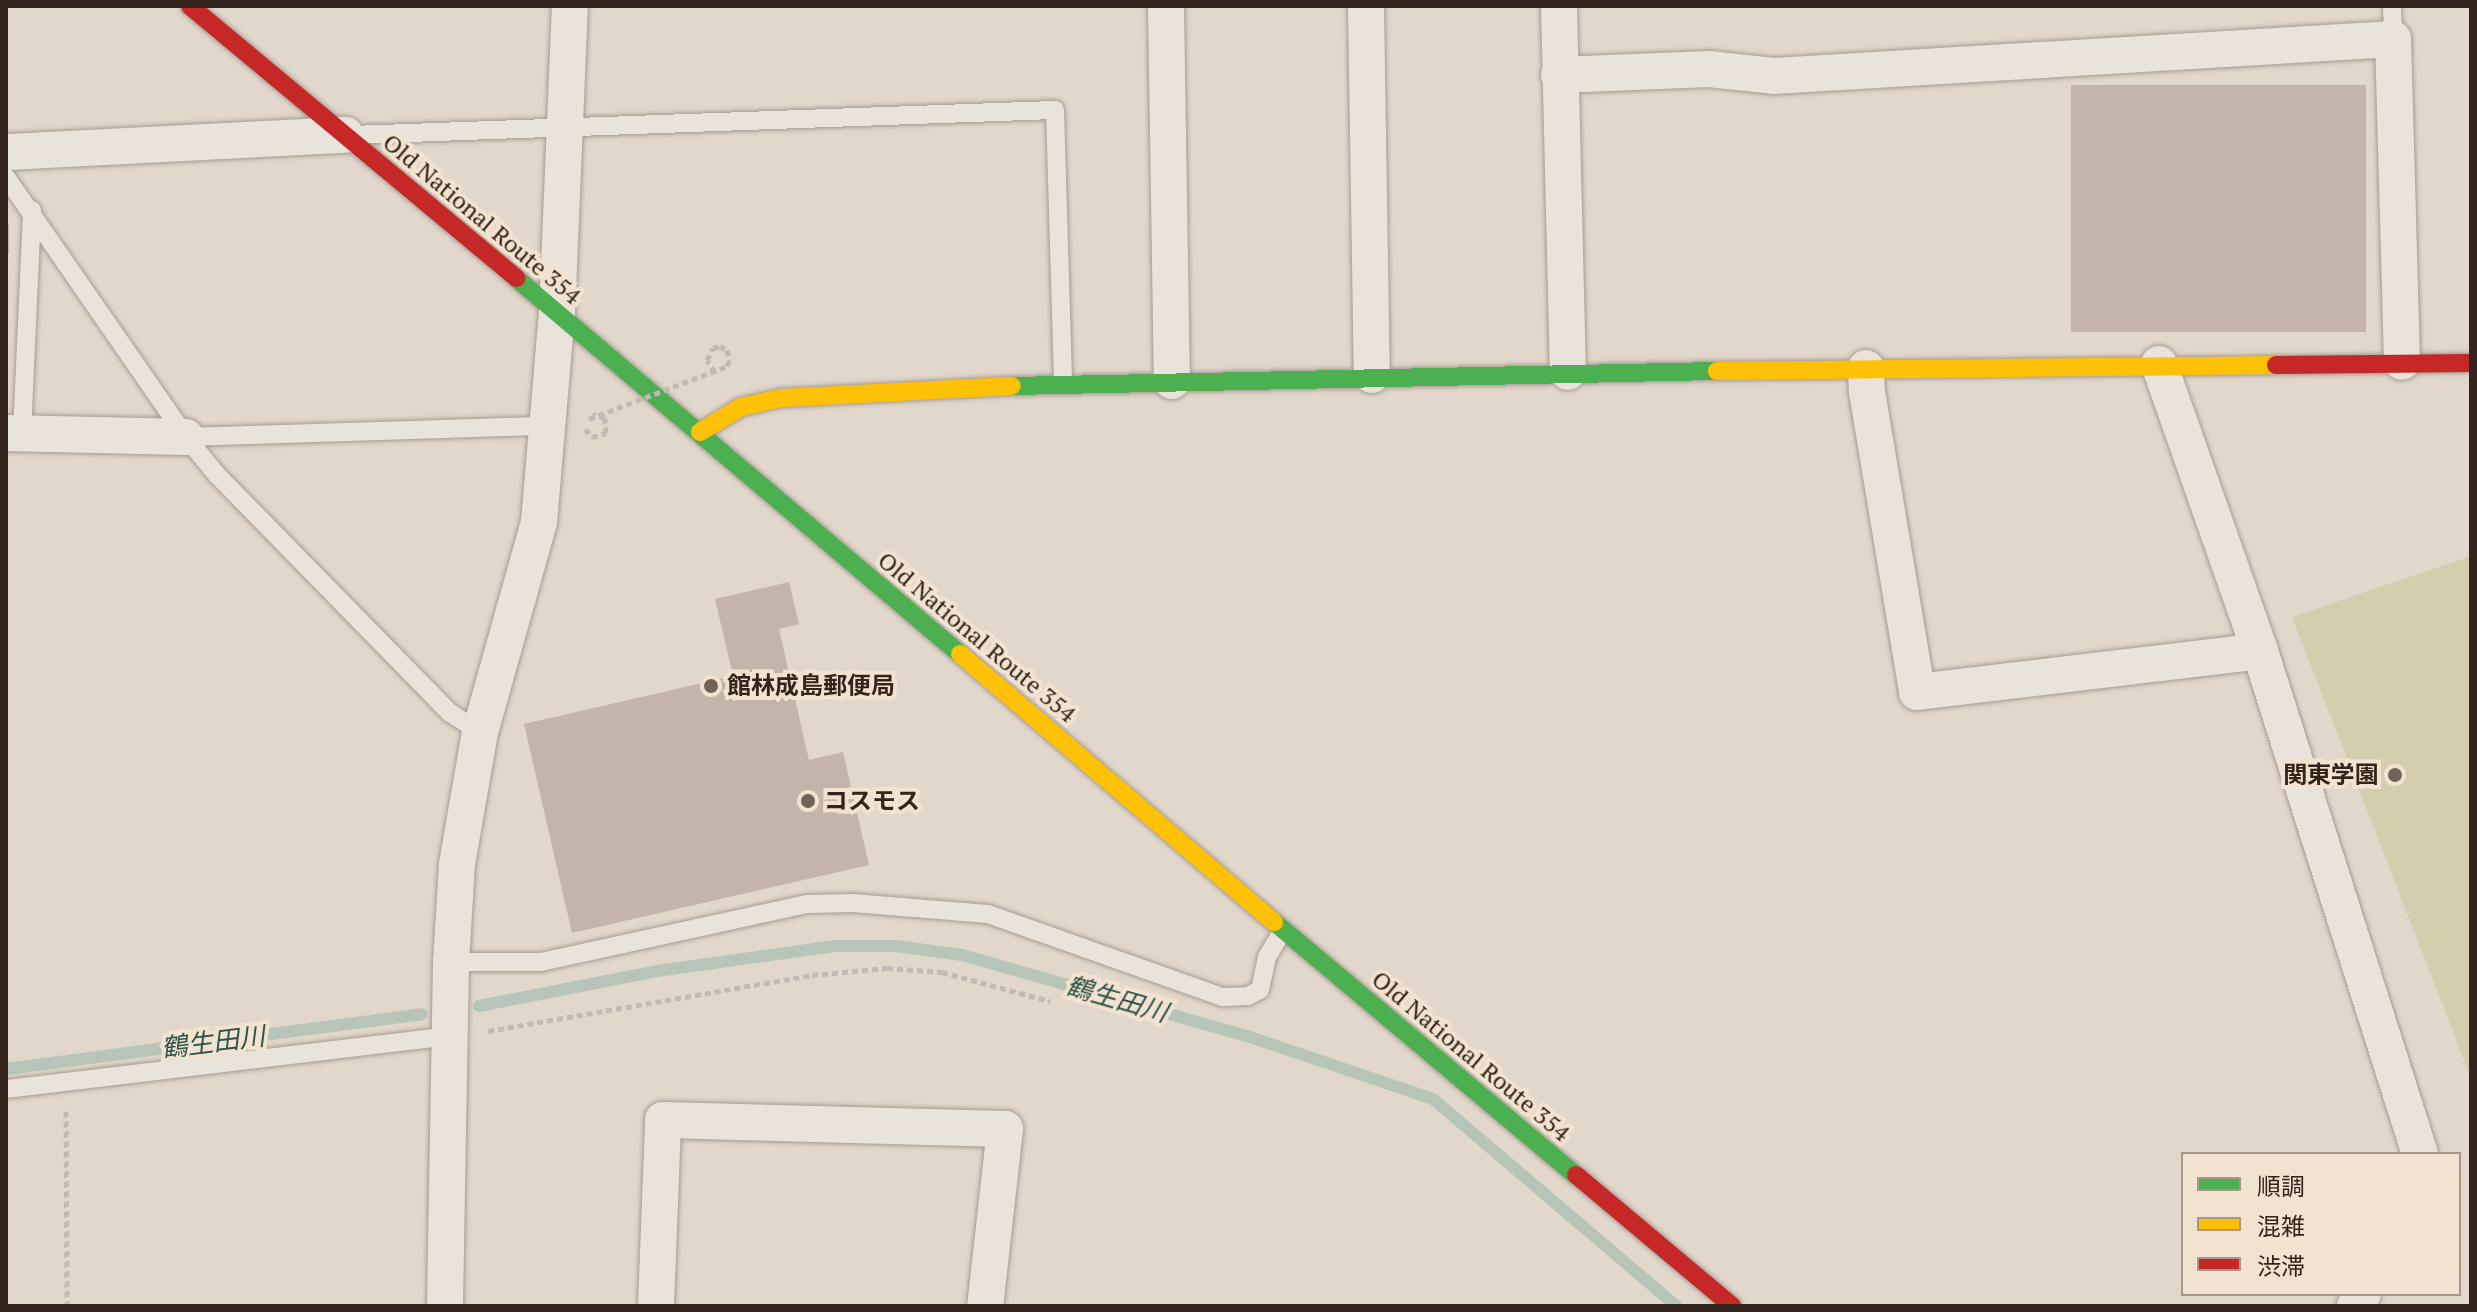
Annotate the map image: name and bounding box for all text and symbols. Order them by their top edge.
street label: Old National Route 354 [377,128,587,310]
street label: Old National Route 354 [872,546,1082,728]
place label: 館林成島郵便局 [727,672,895,700]
marker: 館林成島郵便局 [702,677,720,695]
place label: 関東学園 [2283,761,2379,789]
marker: 関東学園 [2386,766,2404,784]
place label: コスモス [824,787,920,815]
marker: コスモス [799,792,817,810]
street label: Old National Route 354 [1366,965,1576,1147]
water label: 鶴生田川 [1063,970,1171,1028]
water label: 鶴生田川 [159,1020,267,1064]
legend [2181,1152,2461,1296]
text: 順調 [2257,1170,2305,1202]
text: 混雑 [2257,1210,2305,1242]
text: 渋滞 [2257,1250,2305,1282]

